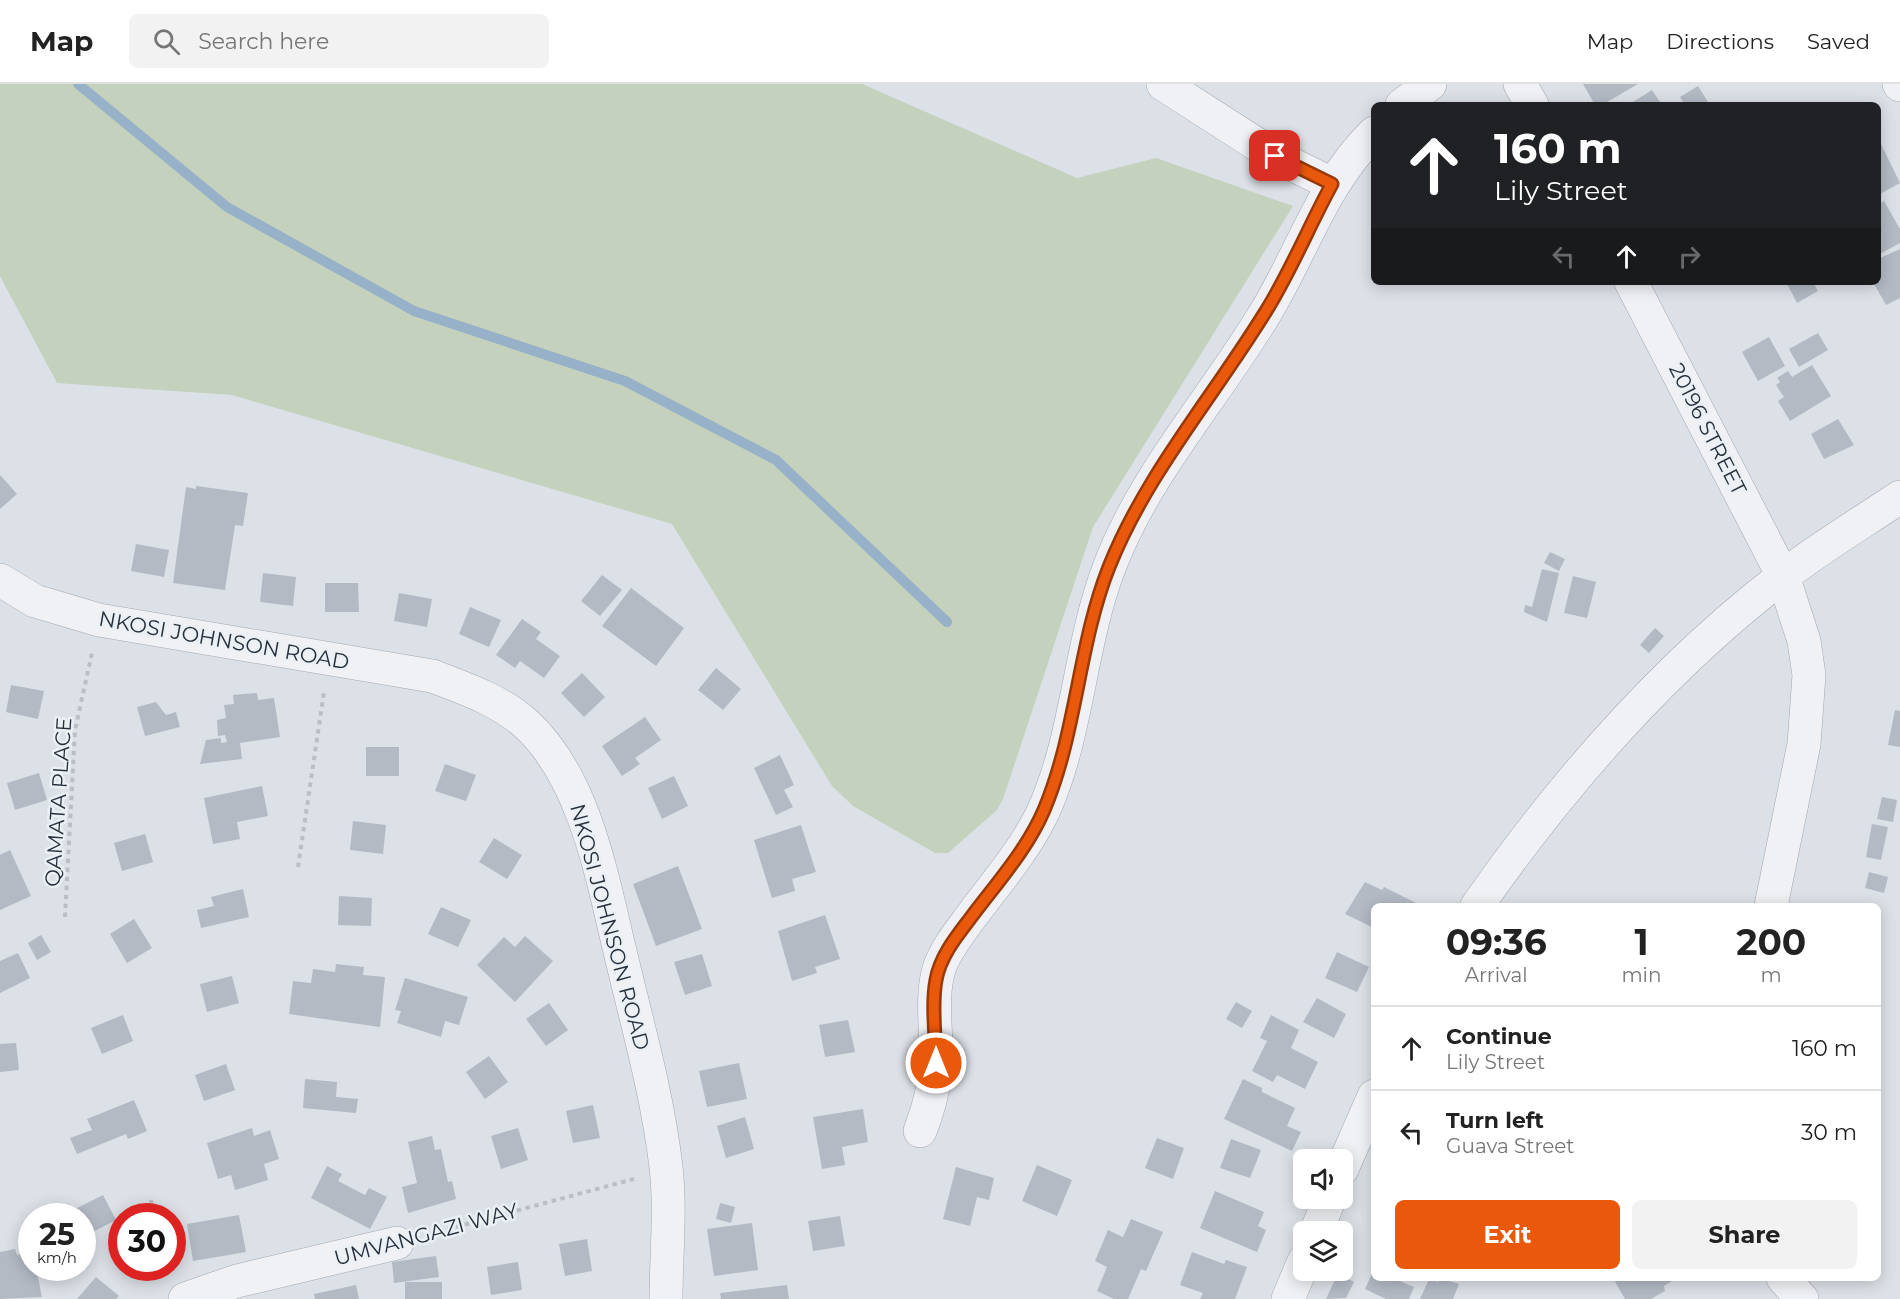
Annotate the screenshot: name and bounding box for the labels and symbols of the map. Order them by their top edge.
pin [1249,130,1300,181]
street label: 20196 STREET [1664,359,1752,499]
street label: NKOSI JOHNSON ROAD [97,606,351,674]
street label: QAMATA PLACE [40,716,76,888]
street label: NKOSI JOHNSON ROAD [565,801,655,1053]
position arrow [904,1031,968,1095]
street label: UMVANGAZI WAY [331,1197,521,1271]
speed limit sign: 30 [108,1203,186,1281]

